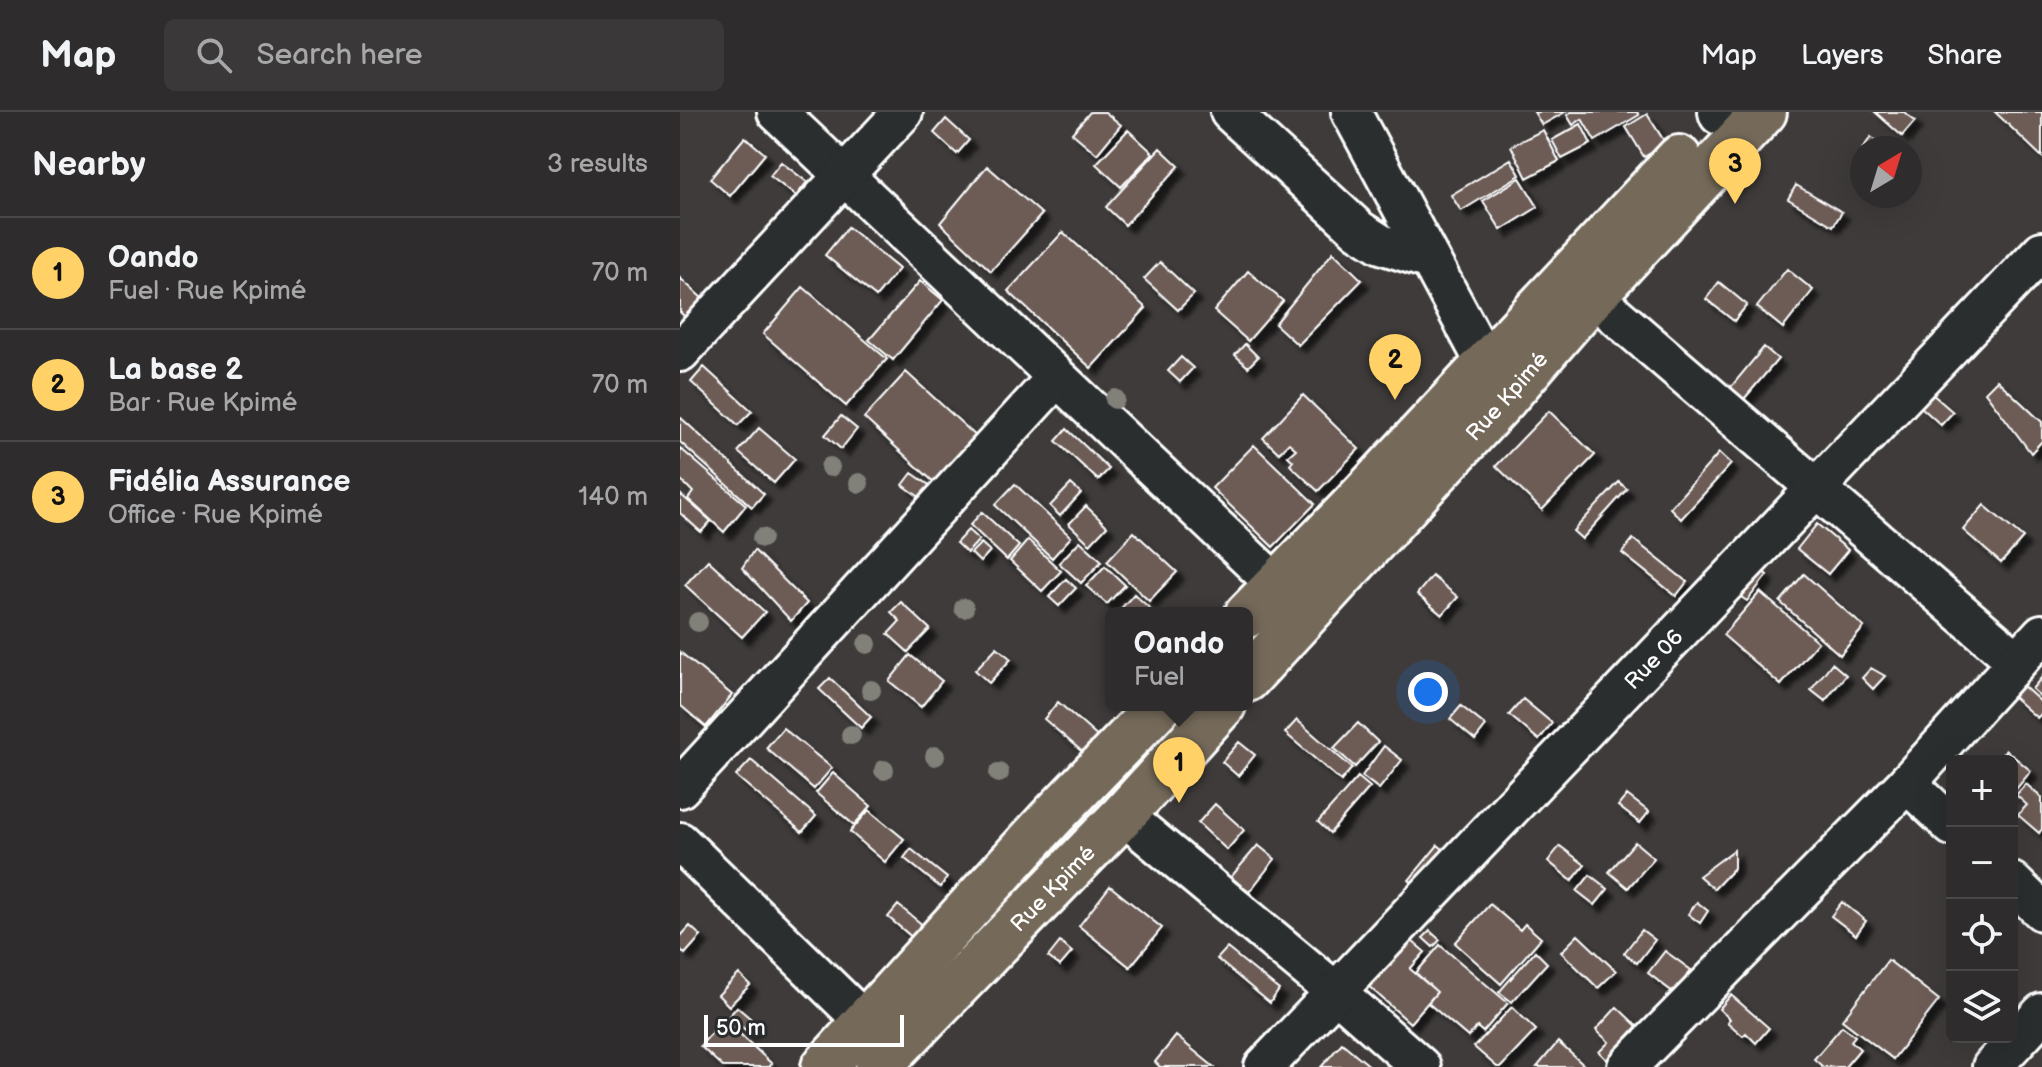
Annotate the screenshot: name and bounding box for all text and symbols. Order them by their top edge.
search box [164,19,724,91]
text: Map [40,33,116,78]
icon: search [192,33,236,77]
text: Search here [256,37,423,73]
text: Map [1701,39,1757,72]
text: Layers [1801,39,1884,72]
text: Share [1928,39,2002,72]
north arrow [1850,136,1922,208]
pin: 3 [1709,138,1761,204]
text: Nearby [32,144,146,185]
text: 3 results [547,149,648,180]
text: Oando [108,240,199,276]
text: 1 [53,258,63,289]
text: 70 m [591,258,648,289]
text: Fuel · Rue Kpimé [108,276,306,307]
pin: 2 [1369,334,1421,400]
street label: Rue Kpimé [1461,346,1554,447]
text: La base 2 [108,352,243,388]
text: 2 [50,370,66,401]
text: 70 m [591,370,648,401]
text: Bar · Rue Kpimé [108,388,297,419]
text: Fidélia Assurance [108,464,351,500]
text: 3 [50,482,66,513]
text: 140 m [578,482,648,513]
text: Office · Rue Kpimé [108,500,323,531]
popup [1105,607,1253,711]
street label: Rue 06 [1619,624,1689,696]
text: Oando [1134,626,1224,662]
text: Fuel [1134,662,1185,693]
your location [1408,672,1448,712]
pin: 1 [1153,737,1205,803]
map controls [1946,755,2018,1043]
button: + [1946,755,2018,827]
button: − [1946,827,2018,899]
street label: Rue Kpimé [1005,840,1102,938]
button: locate [1946,899,2018,971]
button: layers [1946,971,2018,1043]
scale bar [704,1011,904,1047]
text: 50 m [716,1015,766,1042]

